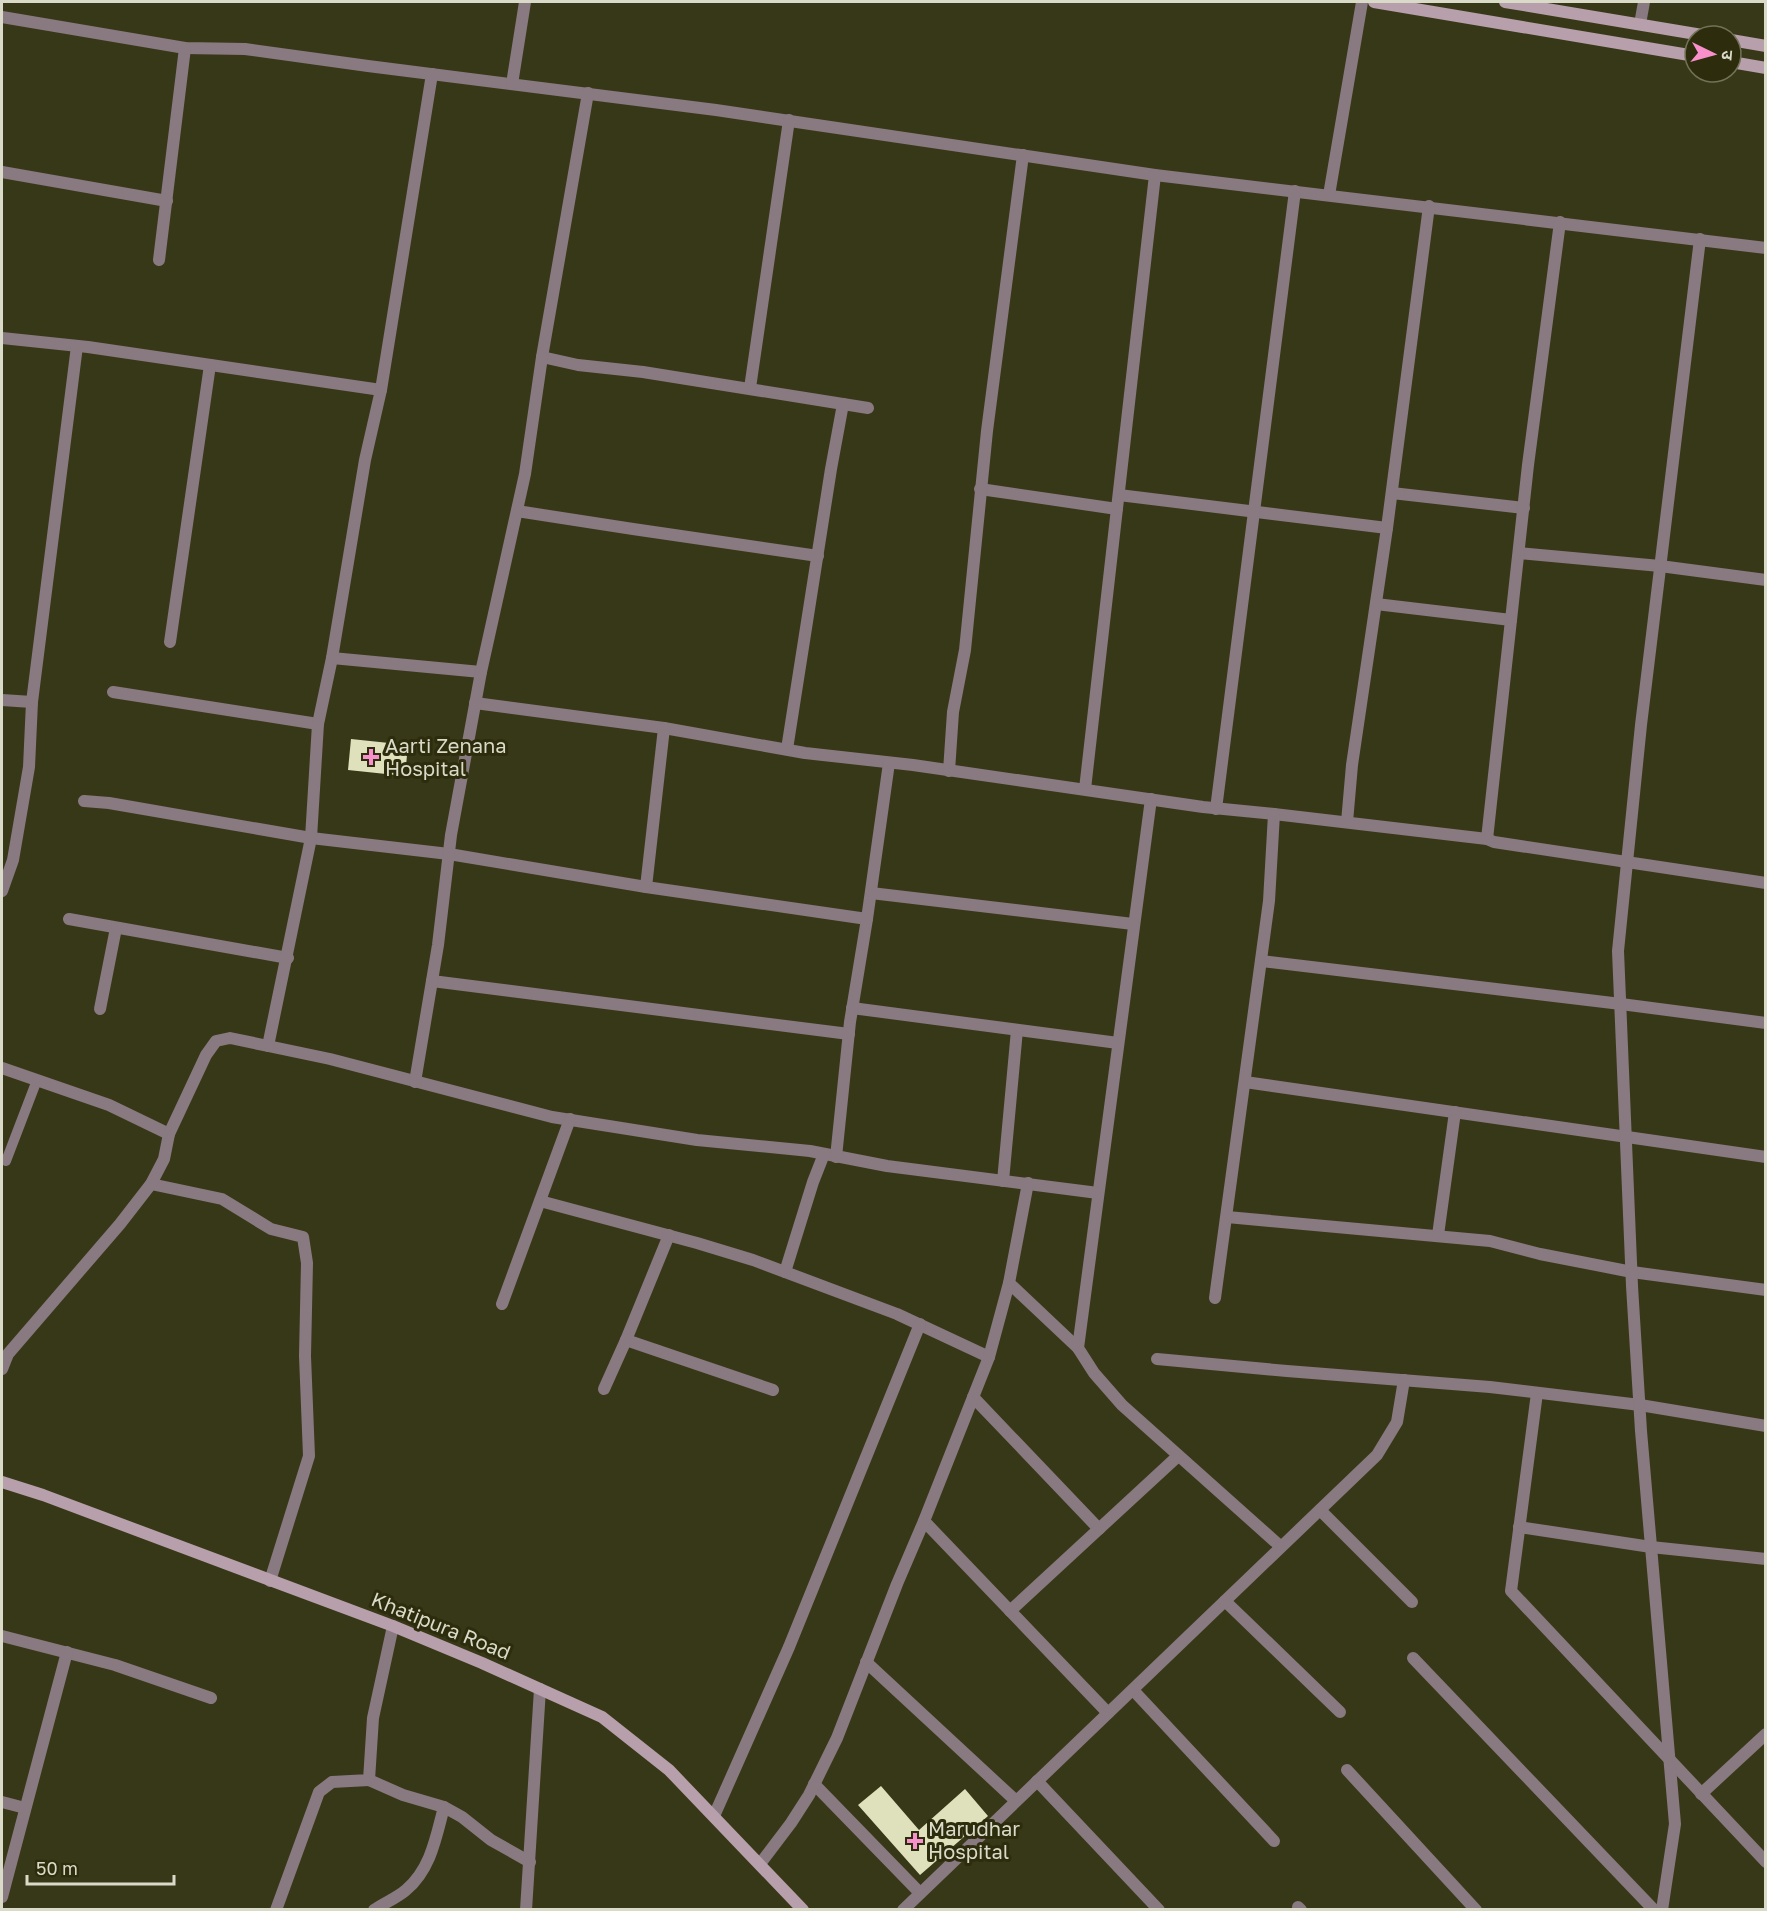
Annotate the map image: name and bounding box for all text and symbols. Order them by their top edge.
north arrow [1683,24,1743,84]
text: उ [1718,50,1738,61]
place label: Aarti Zenana Hospital [385,733,507,780]
marker: Aarti Zenana Hospital [362,748,380,766]
street label: Khatipura Road [368,1586,514,1664]
place label: Marudhar Hospital [928,1816,1020,1863]
marker: Marudhar Hospital [906,1832,924,1850]
scale bar [27,1848,174,1886]
text: 50 m [36,1857,78,1879]

